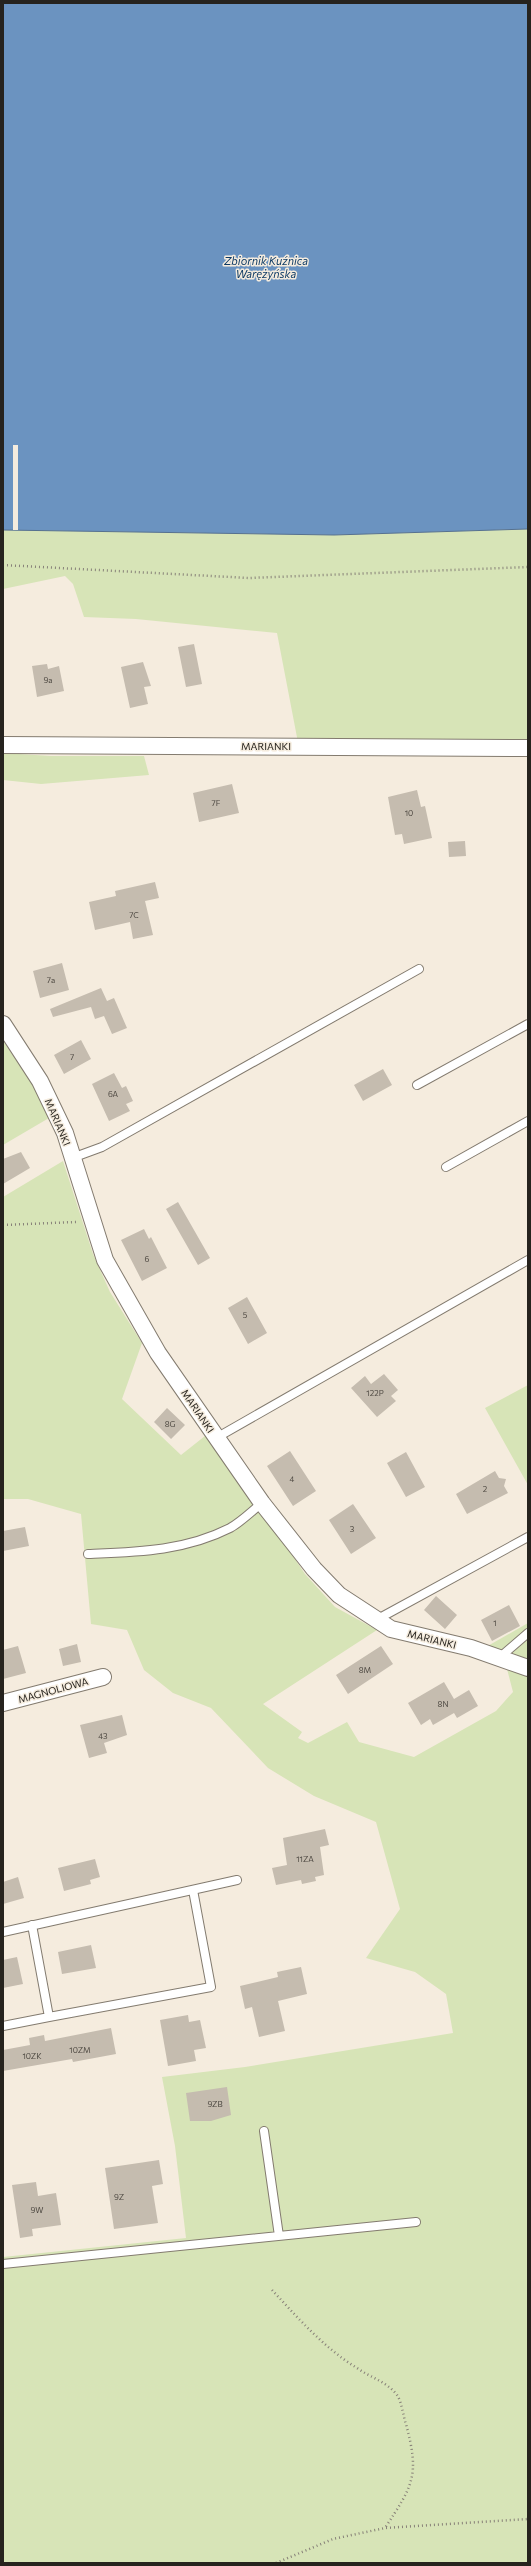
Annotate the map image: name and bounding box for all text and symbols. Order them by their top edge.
water label: Zbiornik Kuźnica Warężyńska [223,254,308,280]
house number: 9a [43,675,53,685]
street label: MARIANKI [241,740,291,752]
house number: 7F [212,798,221,808]
house number: 10 [405,808,413,818]
house number: 7C [129,910,139,920]
house number: 7a [47,975,55,985]
house number: 7 [70,1052,74,1062]
house number: 6A [108,1089,119,1099]
street label: MARIANKI [43,1097,73,1147]
house number: 6 [145,1254,150,1264]
house number: 5 [243,1310,248,1320]
street label: MARIANKI [179,1387,217,1435]
house number: 122P [366,1388,384,1398]
house number: 8G [165,1419,175,1429]
house number: 4 [290,1474,295,1484]
house number: 2 [483,1484,488,1494]
house number: 3 [350,1524,355,1534]
house number: 1 [493,1618,497,1628]
street label: MARIANKI [406,1627,458,1651]
house number: 8M [359,1665,372,1675]
street label: MAGNOLIOWA [17,1675,89,1705]
house number: 8N [438,1699,448,1709]
house number: 43 [98,1731,108,1741]
house number: 11ZA [296,1854,314,1864]
house number: 10ZM [69,2045,91,2055]
house number: 10ZK [22,2051,42,2061]
house number: 9ZB [207,2099,223,2109]
house number: 9Z [114,2192,124,2202]
house number: 9W [31,2205,43,2215]

